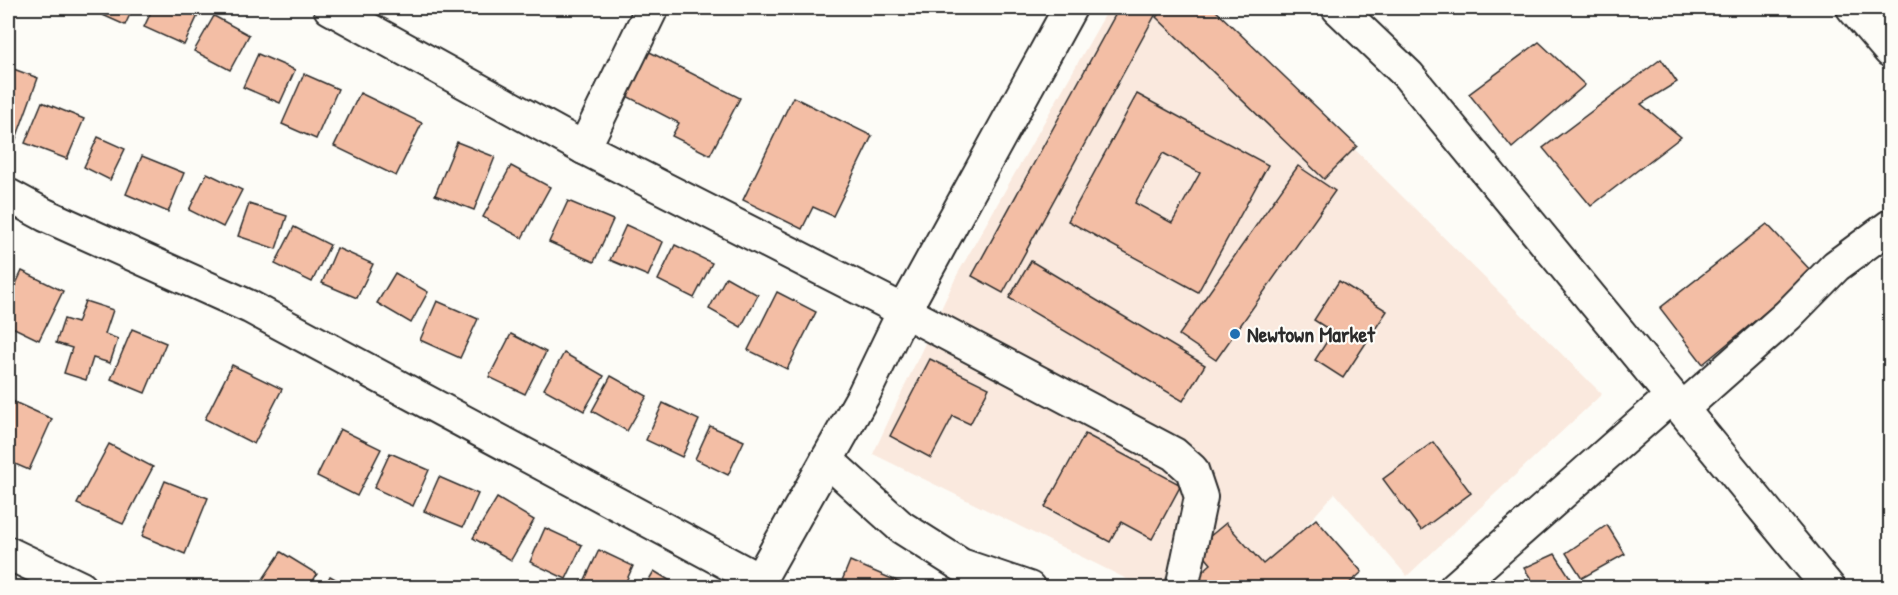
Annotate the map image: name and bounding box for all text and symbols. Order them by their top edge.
place label: Newtown Market [1247,319,1376,349]
marker: Newtown Market [1228,327,1242,341]

